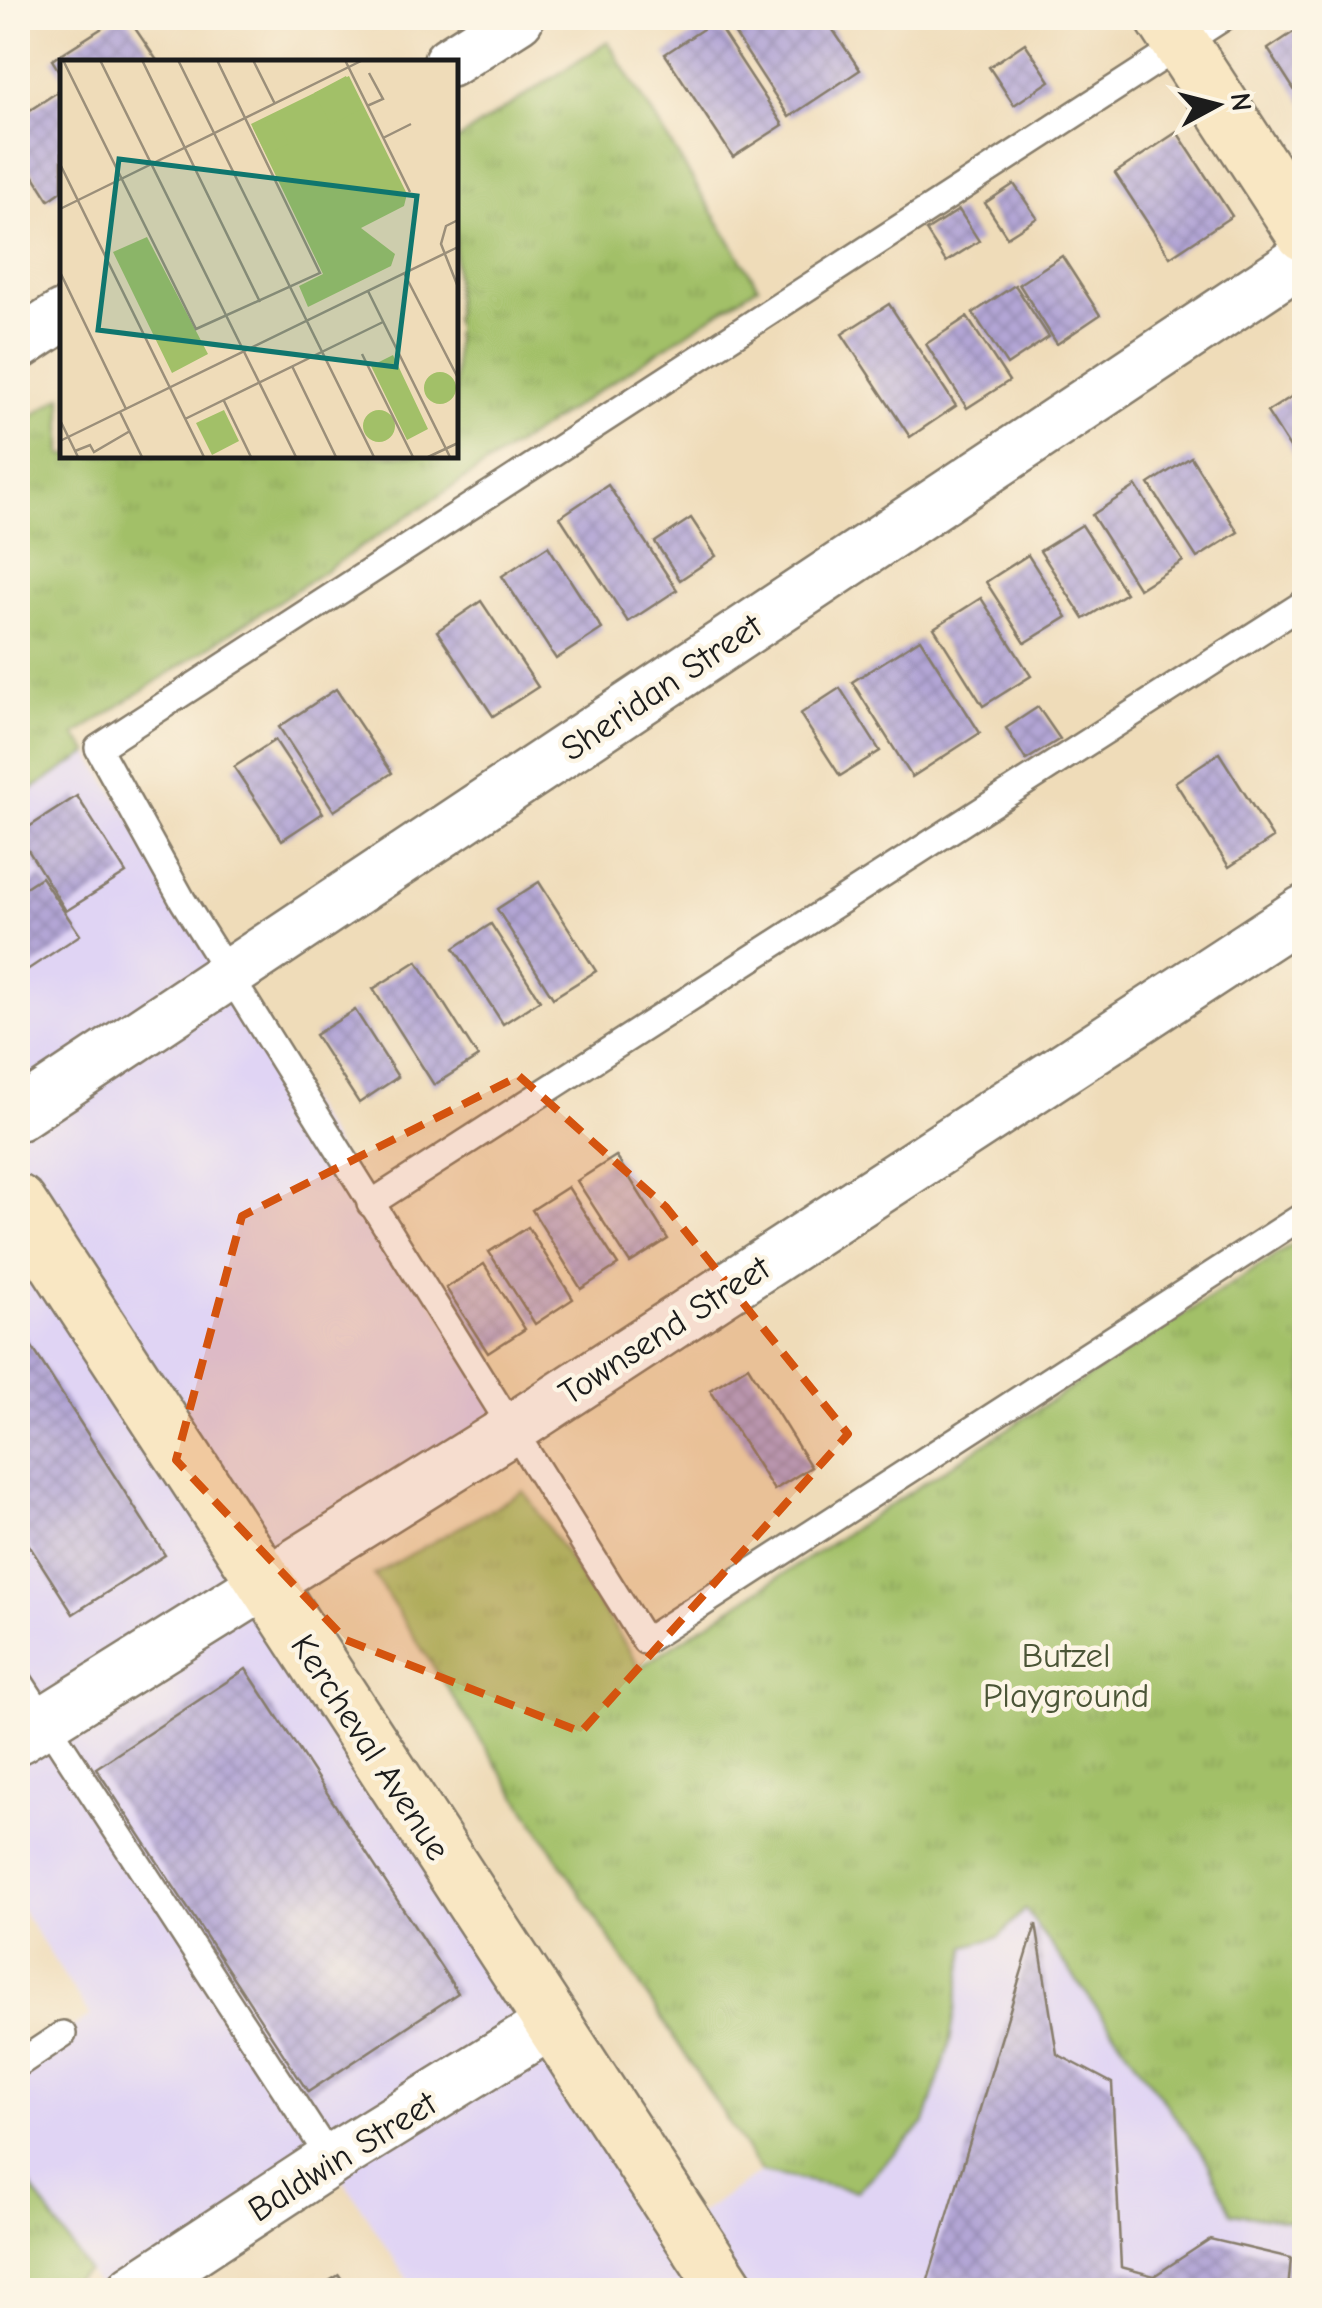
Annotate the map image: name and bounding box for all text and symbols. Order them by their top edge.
north arrow [1167,55,1267,155]
inset map [60,60,458,458]
text: N [1224,91,1258,113]
street label: Sheridan Street [553,605,770,769]
street label: Townsend Street [551,1247,778,1414]
street label: Kercheval Avenue [282,1627,459,1868]
park label: Butzel Playground [983,1635,1149,1716]
street label: Baldwin Street [241,2082,445,2230]

